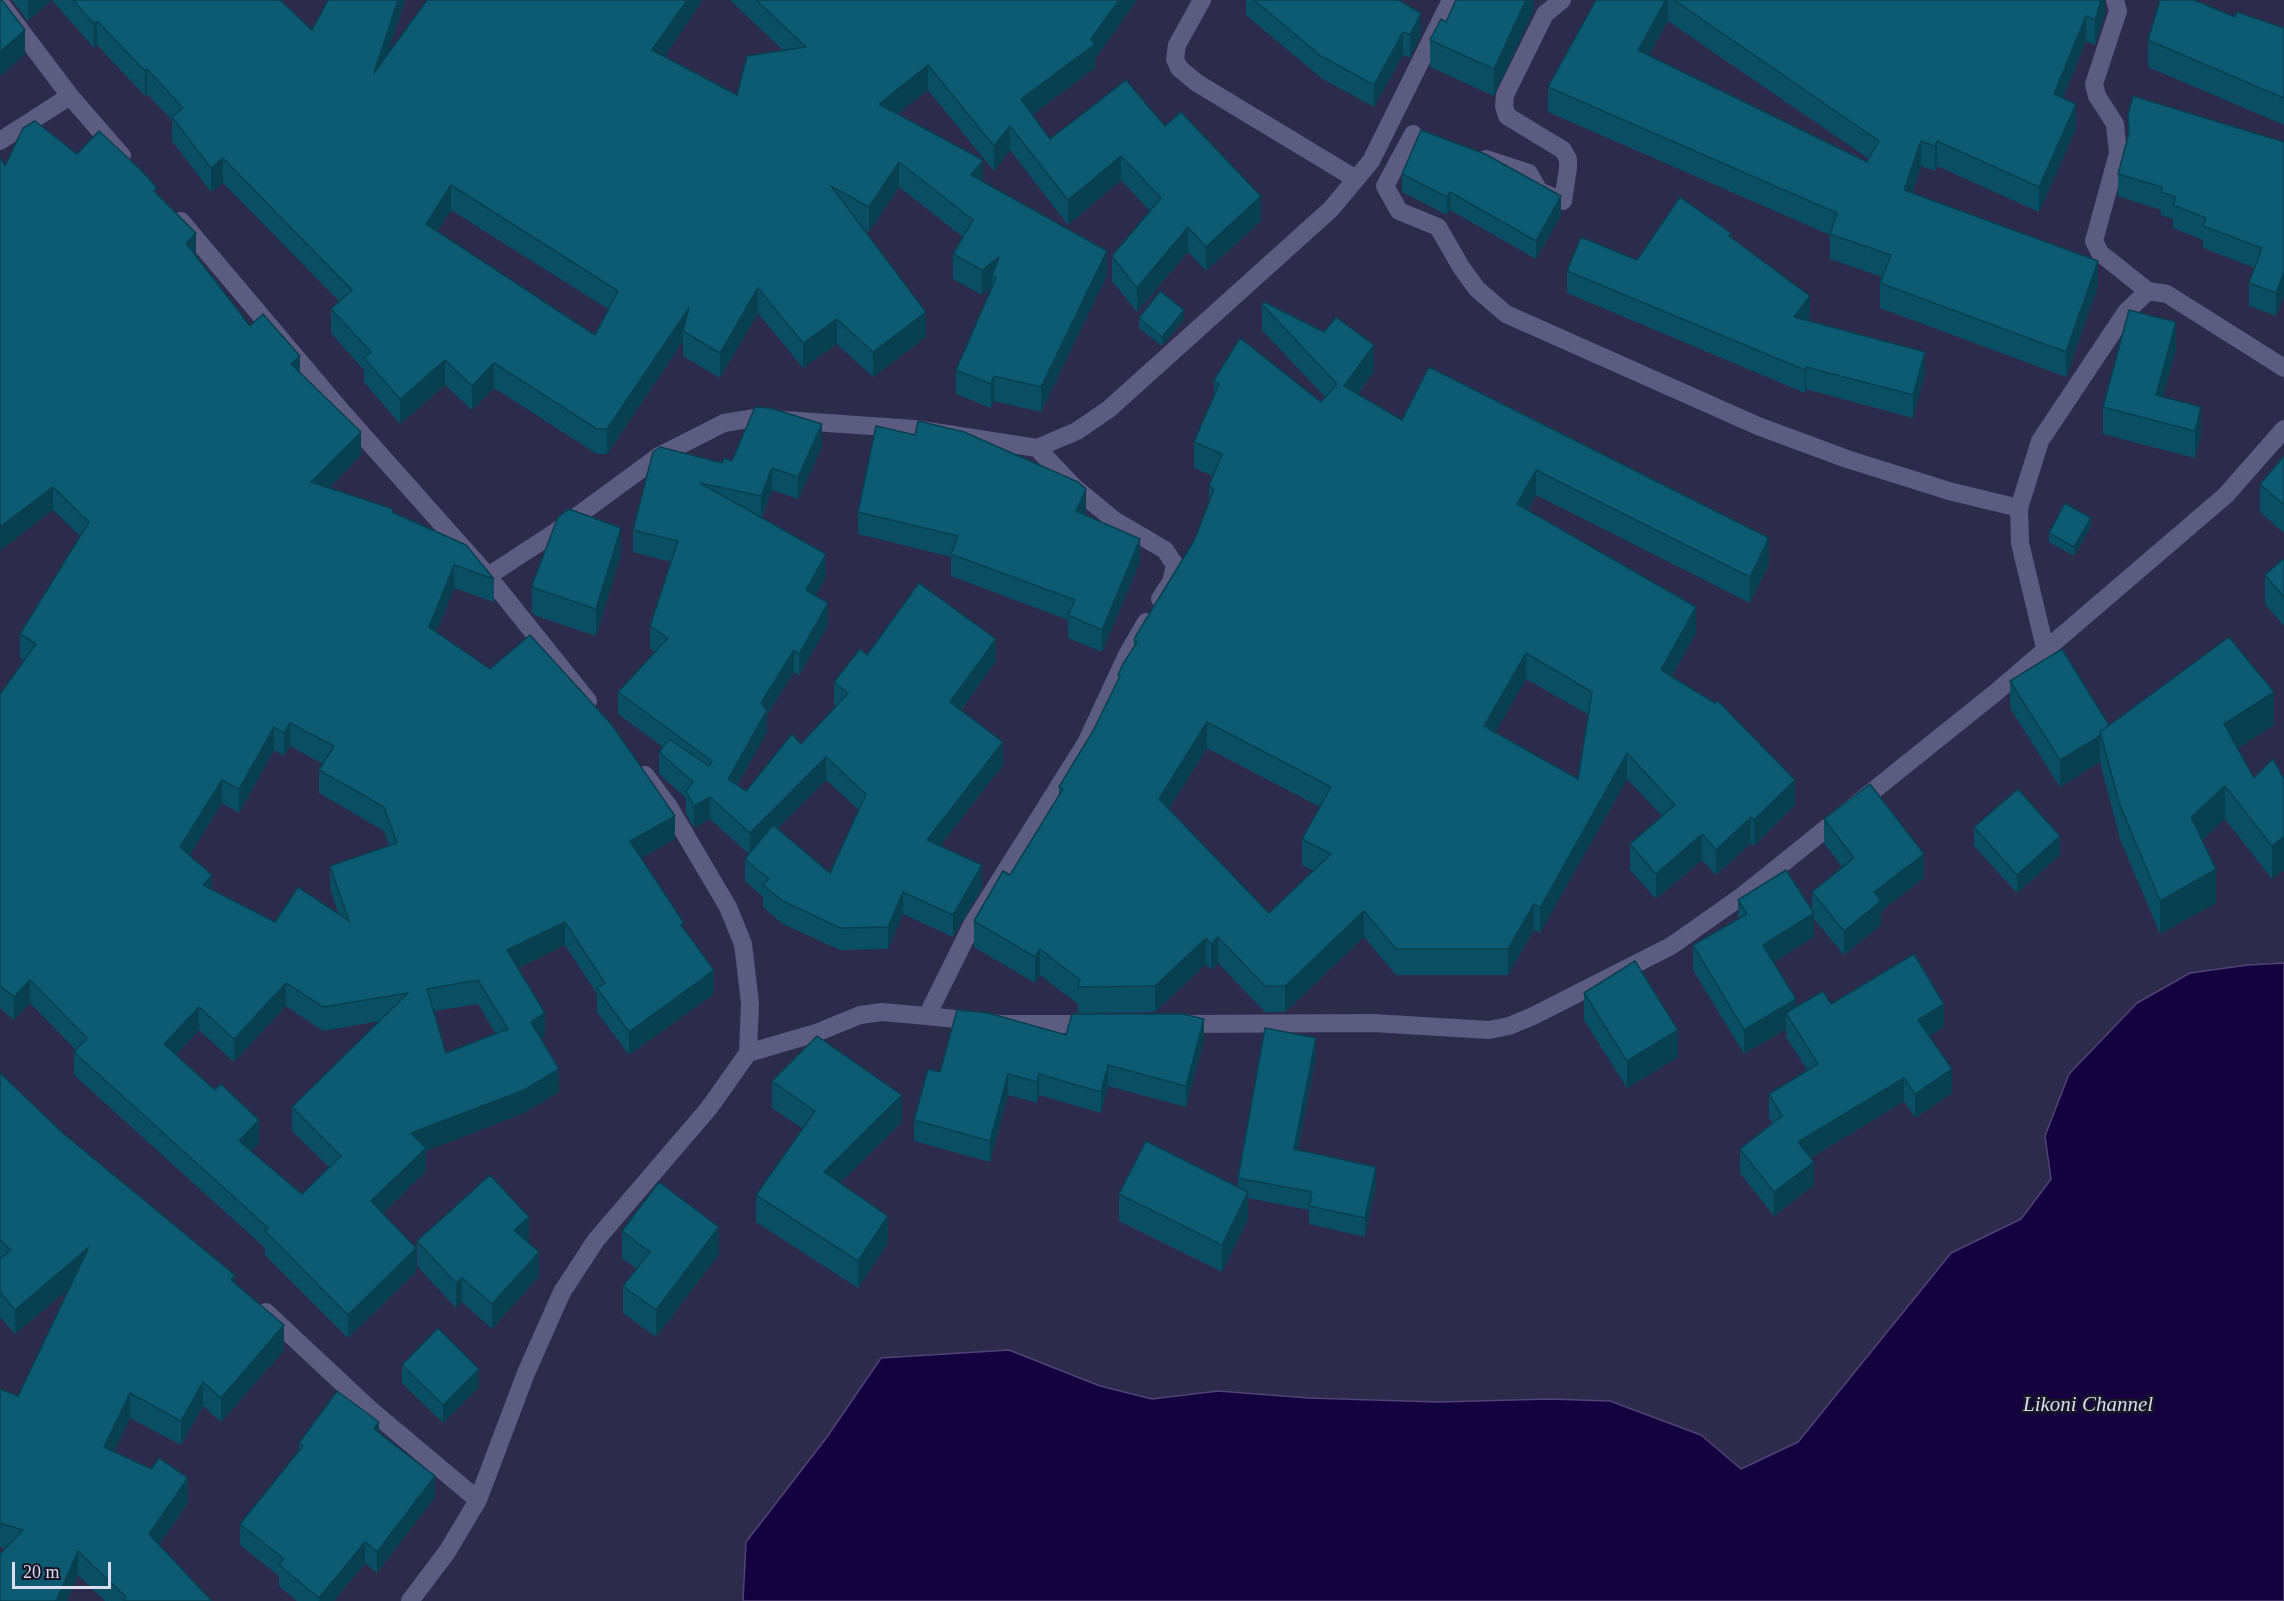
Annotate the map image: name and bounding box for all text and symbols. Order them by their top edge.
water label: Likoni Channel [2023,1392,2153,1418]
scale bar [15,1550,114,1588]
text: 20 m [23,1562,60,1582]

